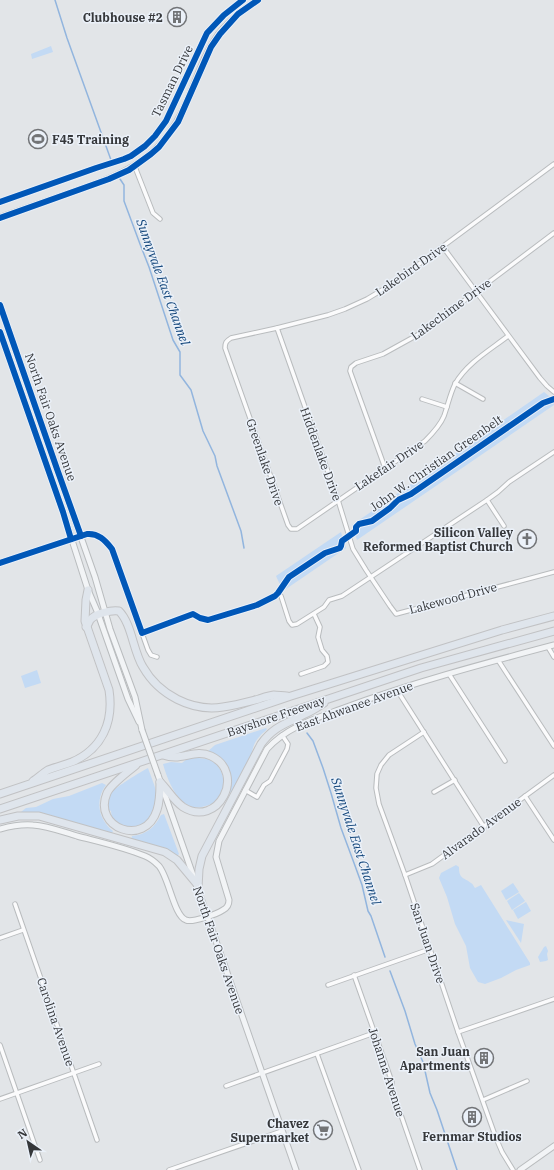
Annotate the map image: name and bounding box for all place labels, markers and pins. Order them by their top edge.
building icon: Clubhouse #2 [166,6,188,28]
place label: Clubhouse #2 [83,10,163,25]
sports icon: F45 Training [27,128,49,150]
place label: F45 Training [52,132,129,147]
place label: Silicon Valley Reformed Baptist Church [363,525,513,554]
church icon: Silicon Valley Reformed Baptist Church [516,528,538,550]
place label: San Juan Apartments [400,1044,470,1073]
building icon: San Juan Apartments [473,1047,495,1069]
building icon: Fernmar Studios [461,1106,483,1128]
place label: Chavez Supermarket [230,1116,310,1145]
supermarket icon: Chavez Supermarket [312,1119,334,1141]
place label: Fernmar Studios [422,1129,522,1144]

